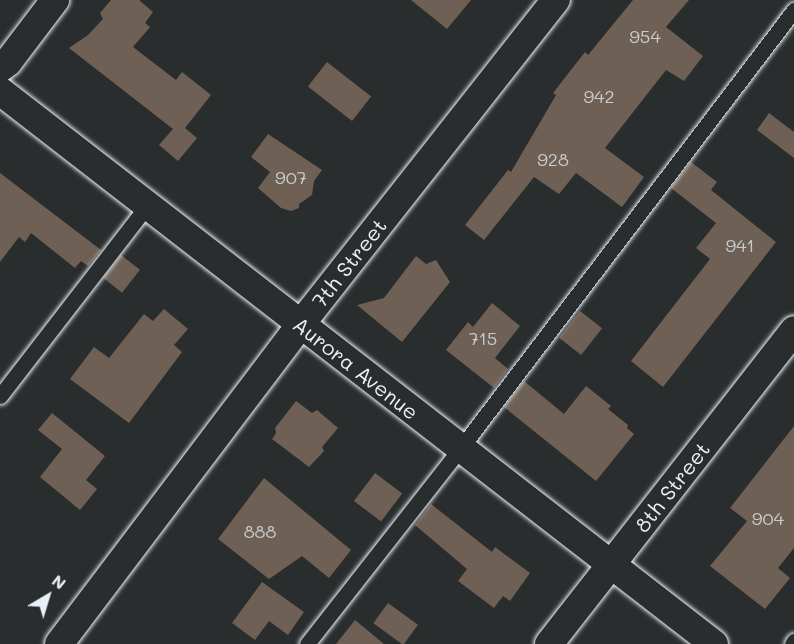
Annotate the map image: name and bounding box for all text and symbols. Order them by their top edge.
house number: 954 [629,25,661,47]
house number: 942 [583,85,615,107]
house number: 928 [537,148,569,170]
house number: 907 [275,166,307,188]
street label: 7th Street [306,213,392,313]
house number: 941 [725,234,755,256]
street label: Aurora Avenue [288,311,424,425]
house number: 715 [469,327,497,349]
street label: 8th Street [629,437,715,537]
house number: 904 [752,507,784,529]
house number: 888 [244,520,276,542]
north arrow [18,566,78,626]
text: N [48,569,71,593]

